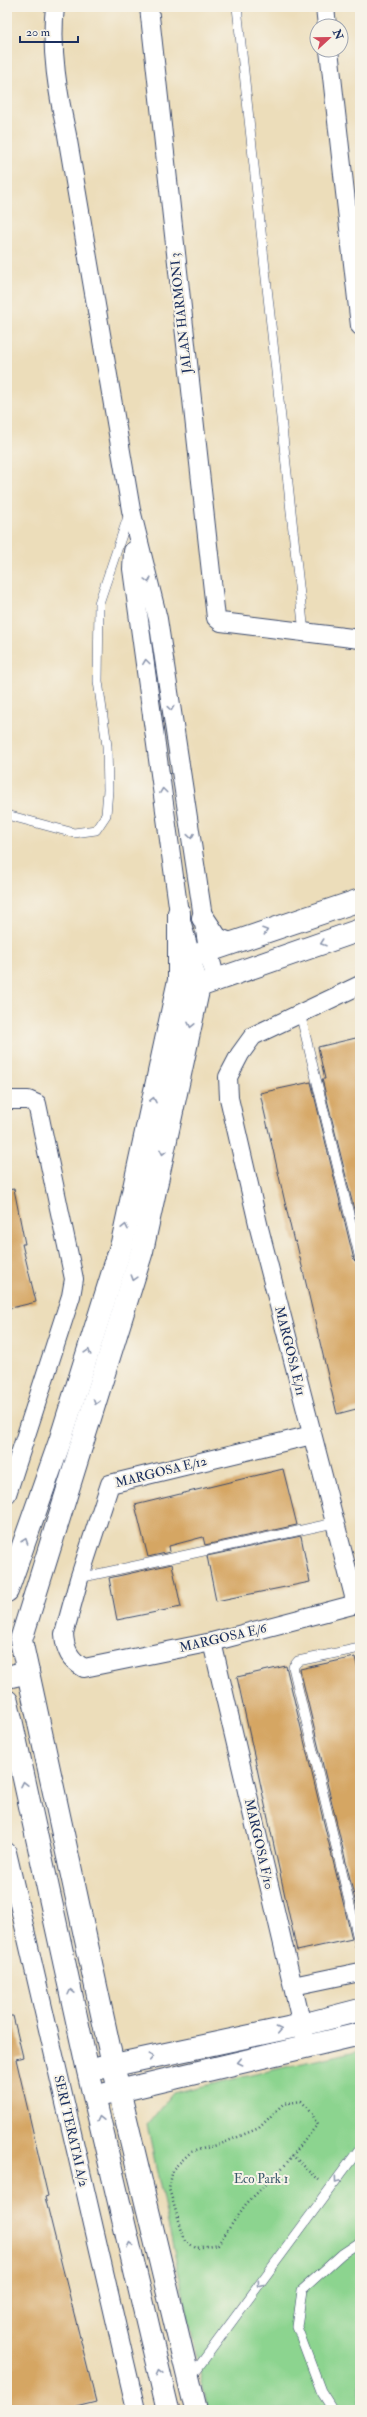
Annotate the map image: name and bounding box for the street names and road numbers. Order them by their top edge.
street label: JALAN HARMONI 3 [167,252,195,375]
street label: MARGOSA E/11 [271,1305,309,1398]
street label: MARGOSA E/12 [114,1453,209,1491]
street label: MARGOSA E/6 [178,1620,270,1656]
street label: MARGOSA F/10 [241,1797,277,1891]
street label: SERI TERATAI A/2 [50,2074,92,2189]

